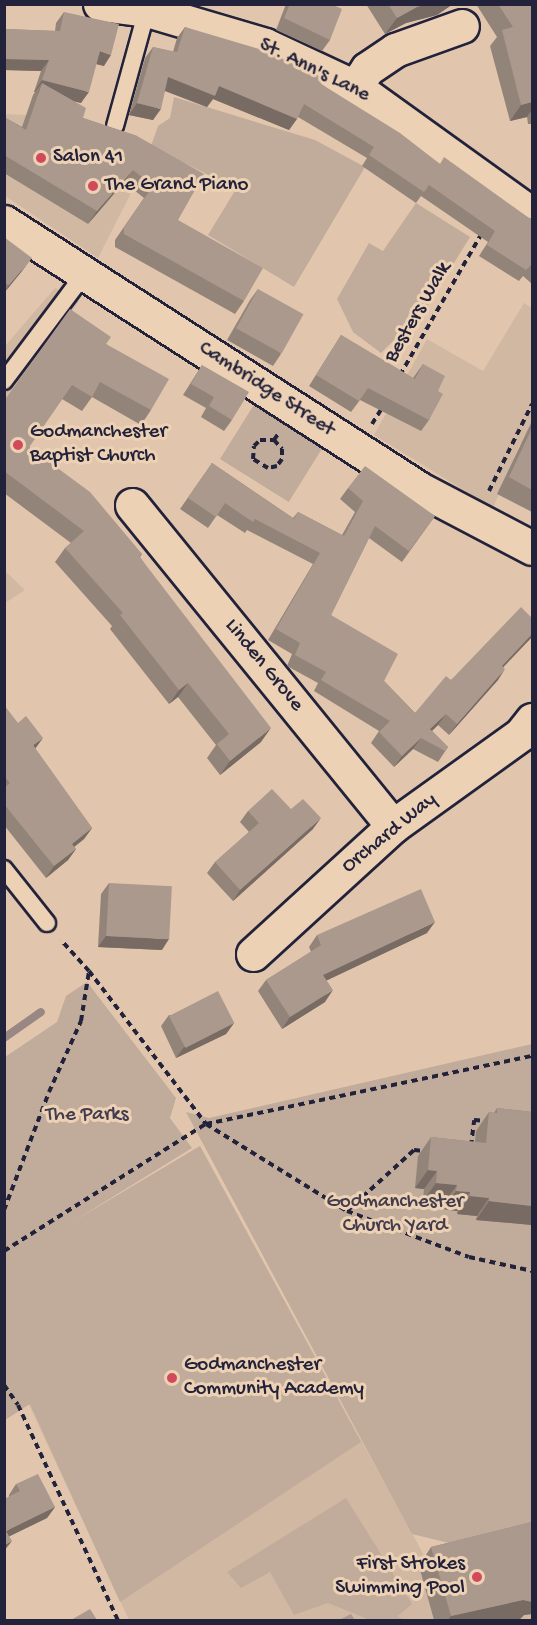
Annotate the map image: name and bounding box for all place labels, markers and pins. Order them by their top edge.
place label: Salon 41 [53,145,123,171]
marker: Salon 41 [34,151,48,165]
place label: The Grand Piano [105,173,248,199]
marker: The Grand Piano [86,179,100,193]
place label: Godmanchester Baptist Church [30,420,167,470]
marker: Godmanchester Baptist Church [11,438,25,452]
place label: Godmanchester Community Academy [184,1353,364,1403]
marker: Godmanchester Community Academy [165,1371,179,1385]
place label: First Strokes Swimming Pool [335,1552,465,1602]
marker: First Strokes Swimming Pool [470,1570,484,1584]

